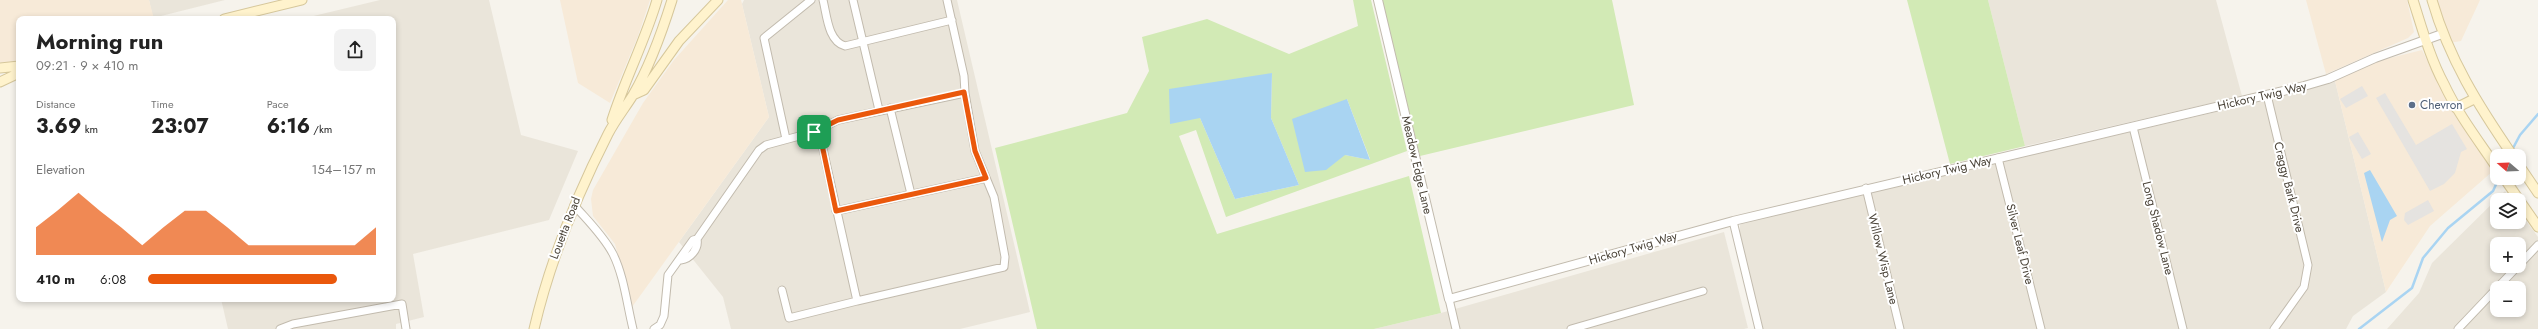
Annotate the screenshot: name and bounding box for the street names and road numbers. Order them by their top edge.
street label: Hickory Twig Way [2216,77,2309,115]
street label: Meadow Edge Lane [1397,114,1437,216]
street label: Craggy Bark Drive [2269,140,2309,234]
street label: Hickory Twig Way [1901,151,1994,189]
street label: Long Shadow Lane [2138,179,2178,277]
street label: Louetta Road [545,194,585,262]
street label: Silver Leaf Drive [2001,202,2039,286]
street label: Willow Wisp Lane [1863,212,1903,306]
street label: Hickory Twig Way [1587,227,1680,269]

